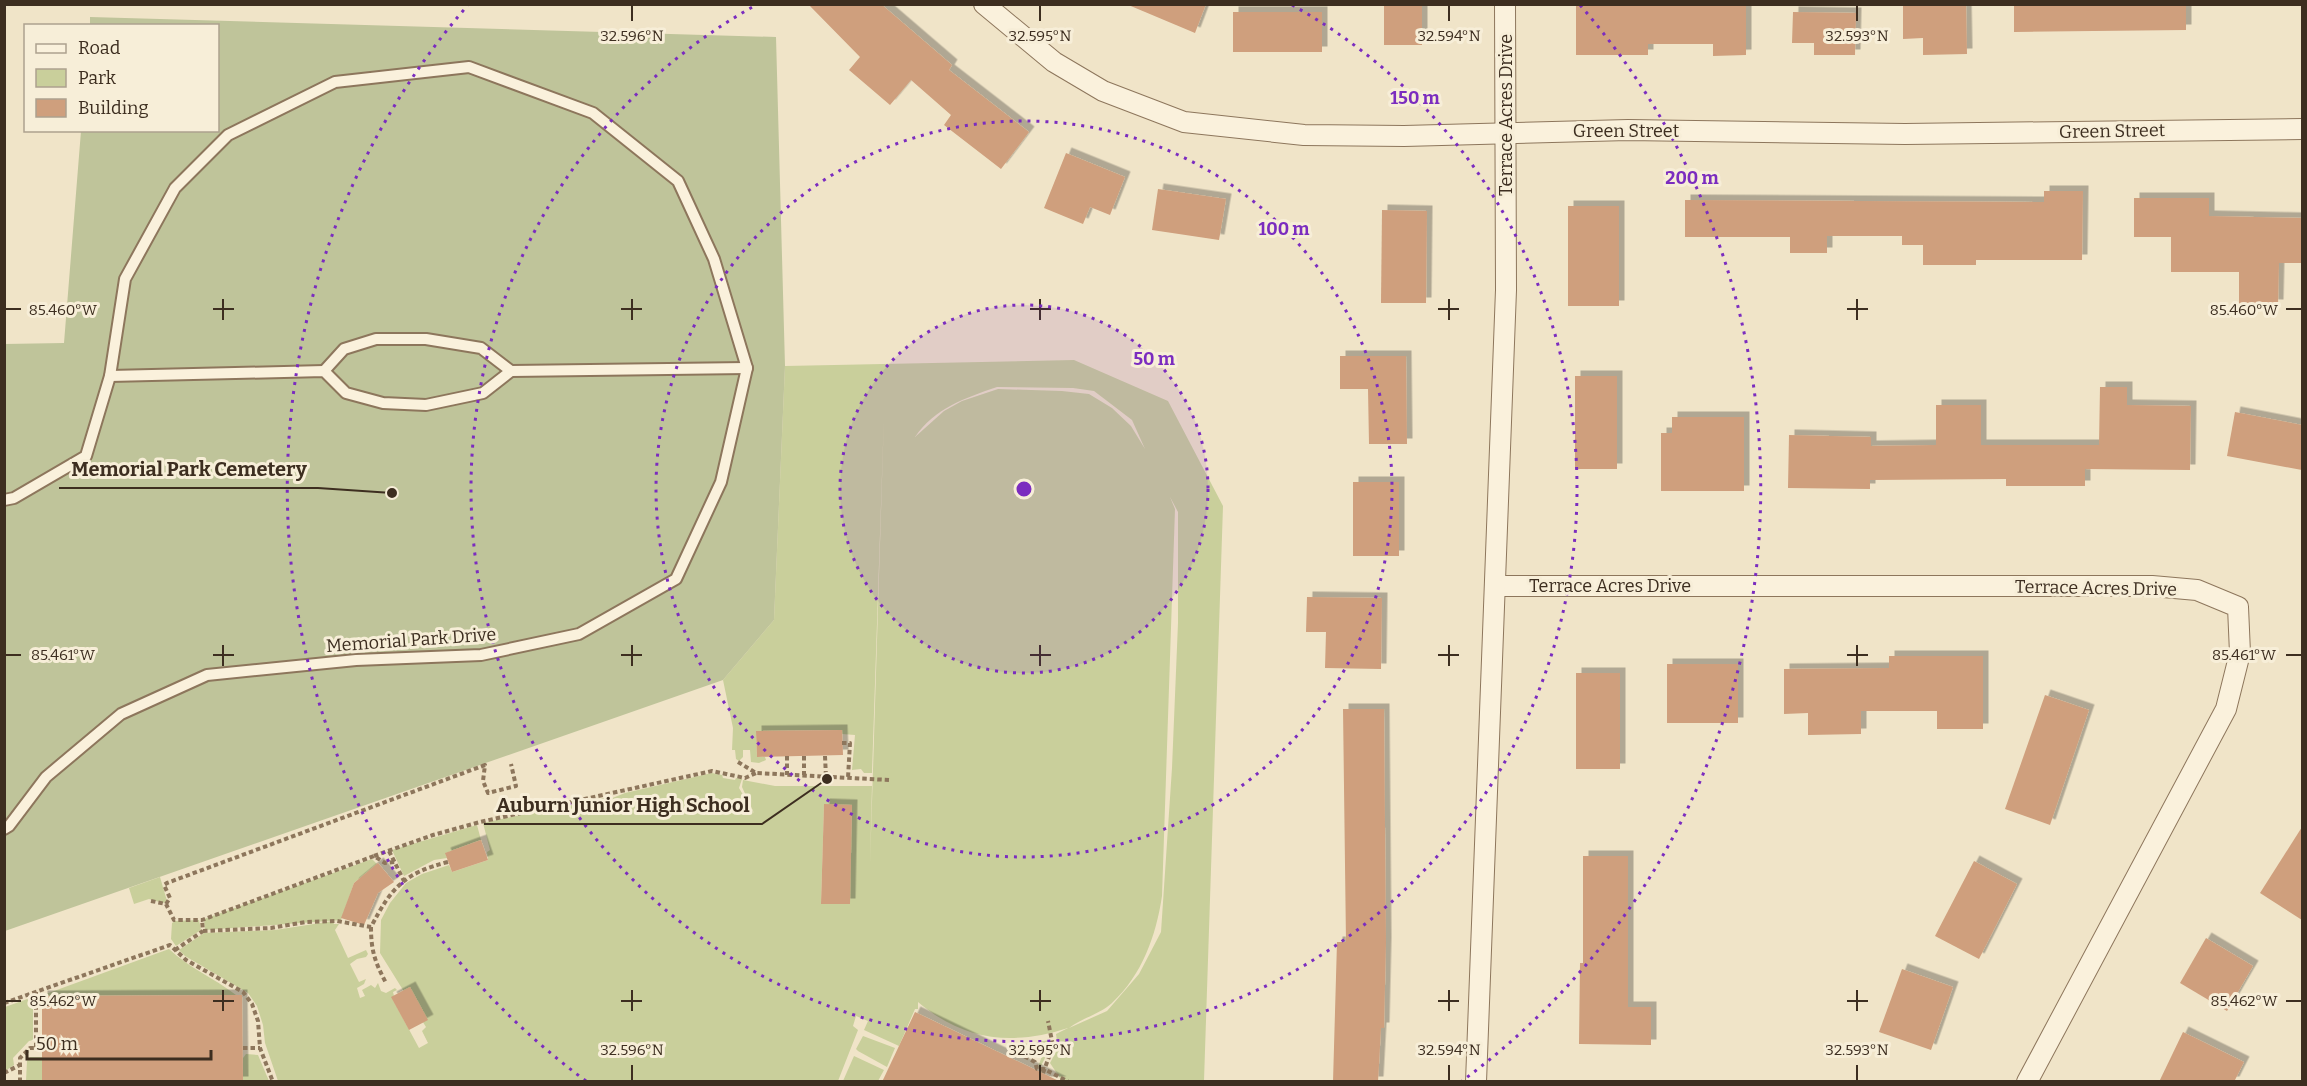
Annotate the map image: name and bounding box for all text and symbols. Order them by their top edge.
legend [24,24,219,132]
text: 32.596°N [600,27,664,45]
text: 32.595°N [1009,27,1072,45]
text: 32.594°N [1417,27,1481,45]
text: 32.593°N [1825,27,1889,45]
street label: Terrace Acres Drive [1495,34,1517,196]
text: Road [78,37,121,59]
text: Park [78,67,117,89]
text: 150 m [1390,87,1440,109]
text: Building [78,97,149,119]
street label: Green Street [2059,119,2166,143]
street label: Green Street [1573,120,1680,142]
text: 200 m [1665,167,1719,189]
text: 100 m [1258,218,1310,240]
text: 85.460°W [29,301,98,319]
text: 85.460°W [2210,301,2279,319]
text: 50 m [1133,348,1175,370]
callout: Memorial Park Cemetery [59,450,318,488]
text: Memorial Park Cemetery [71,457,308,481]
centre of rings [1014,479,1034,499]
street label: Terrace Acres Drive [1529,575,1691,597]
street label: Terrace Acres Drive [2015,576,2177,600]
street label: Memorial Park Drive [325,623,497,657]
text: 85.461°W [31,646,96,664]
text: 85.461°W [2212,646,2277,664]
callout: Auburn Junior High School [484,786,762,824]
text: Auburn Junior High School [496,793,750,817]
text: 85.462°W [29,992,97,1010]
text: 85.462°W [2210,992,2278,1010]
scale bar [27,1023,212,1061]
text: 50 m [36,1033,78,1055]
text: 32.596°N [600,1041,664,1059]
text: 32.595°N [1009,1041,1072,1059]
text: 32.594°N [1417,1041,1481,1059]
text: 32.593°N [1825,1041,1889,1059]

